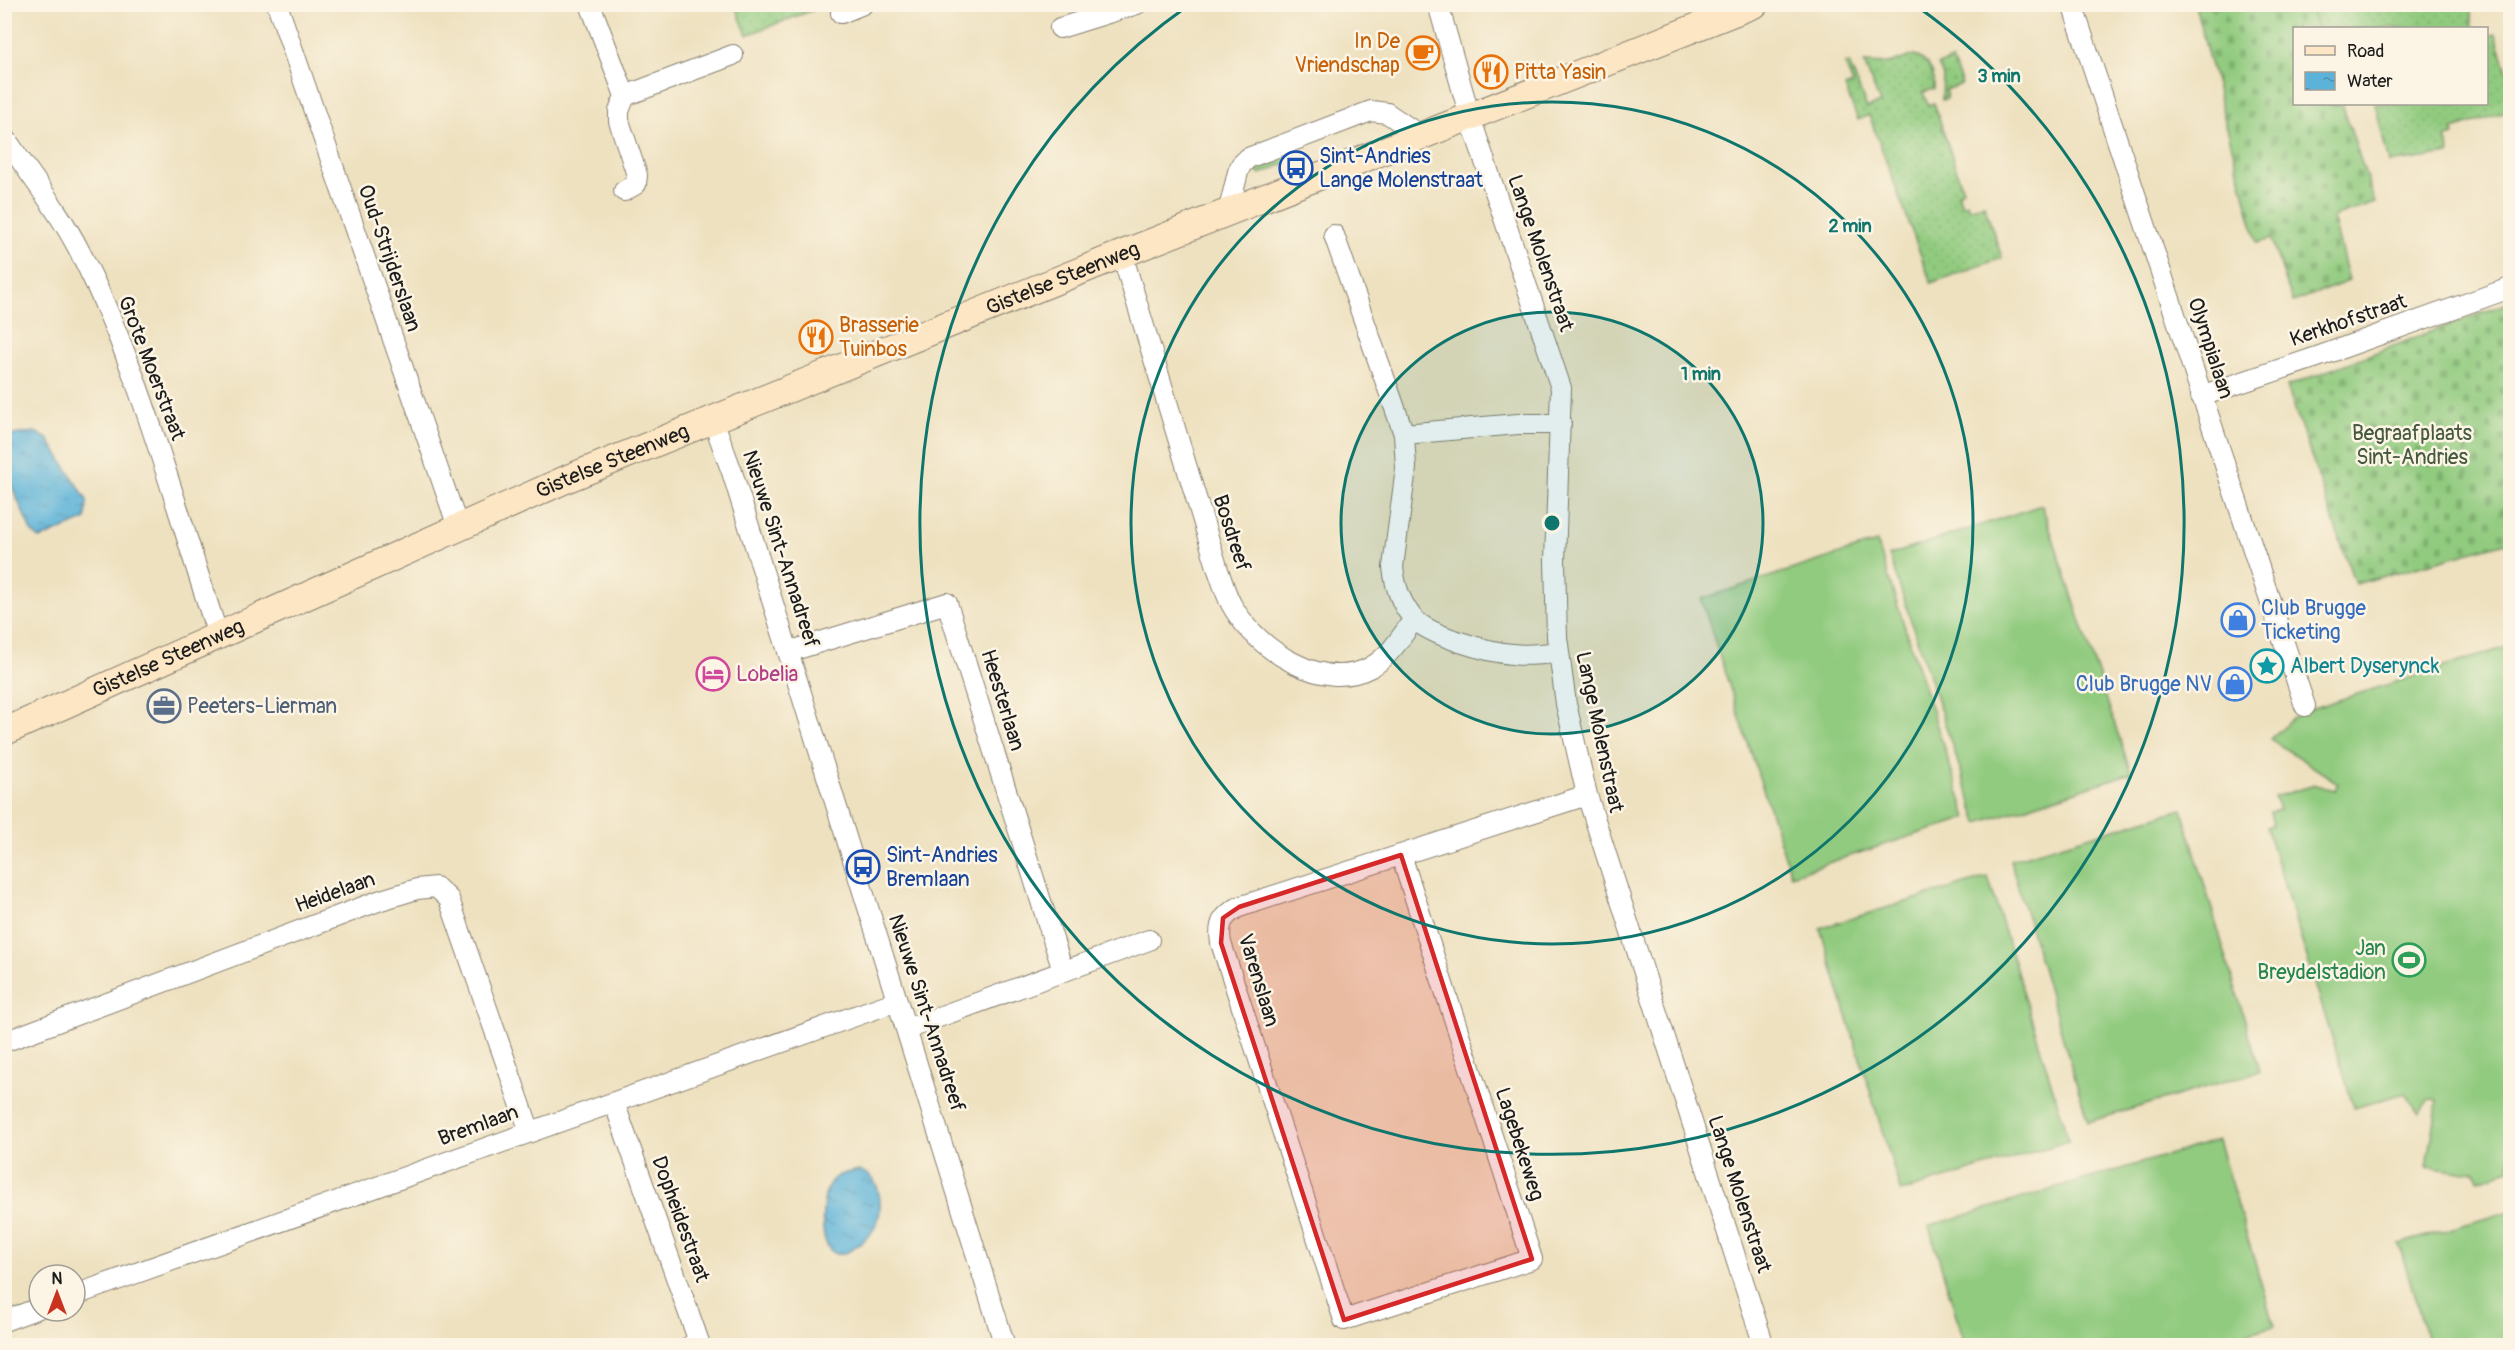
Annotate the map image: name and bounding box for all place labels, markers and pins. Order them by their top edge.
place label: In De Vriendschap [1294,28,1401,79]
cafe icon: In De Vriendschap [1405,35,1441,71]
restaurant icon: Pitta Yasin [1473,54,1509,90]
place label: Pitta Yasin [1514,59,1607,86]
place label: Sint-Andries Lange Molenstraat [1319,143,1483,194]
bus stop icon: Sint-Andries Lange Molenstraat [1278,150,1314,186]
place label: Brasserie Tuinbos [839,312,920,363]
restaurant icon: Brasserie Tuinbos [798,319,834,355]
centre of rings [1542,513,1562,533]
place label: Club Brugge Ticketing [2261,595,2366,646]
shop icon: Club Brugge Ticketing [2220,602,2256,638]
place icon: Albert Dyserynck [2249,648,2285,684]
place label: Albert Dyserynck [2290,653,2440,680]
hotel icon: Lobelia [695,656,731,692]
place label: Lobelia [736,661,798,688]
shop icon: Club Brugge NV [2217,666,2253,702]
place label: Club Brugge NV [2076,671,2212,698]
office icon: Peeters-Lierman [146,688,182,724]
place label: Peeters-Lierman [187,693,337,720]
place label: Sint-Andries Bremlaan [886,842,998,893]
bus stop icon: Sint-Andries Bremlaan [845,849,881,885]
place label: Jan Breydelstadion [2257,935,2386,986]
sports icon: Jan Breydelstadion [2391,942,2427,978]

